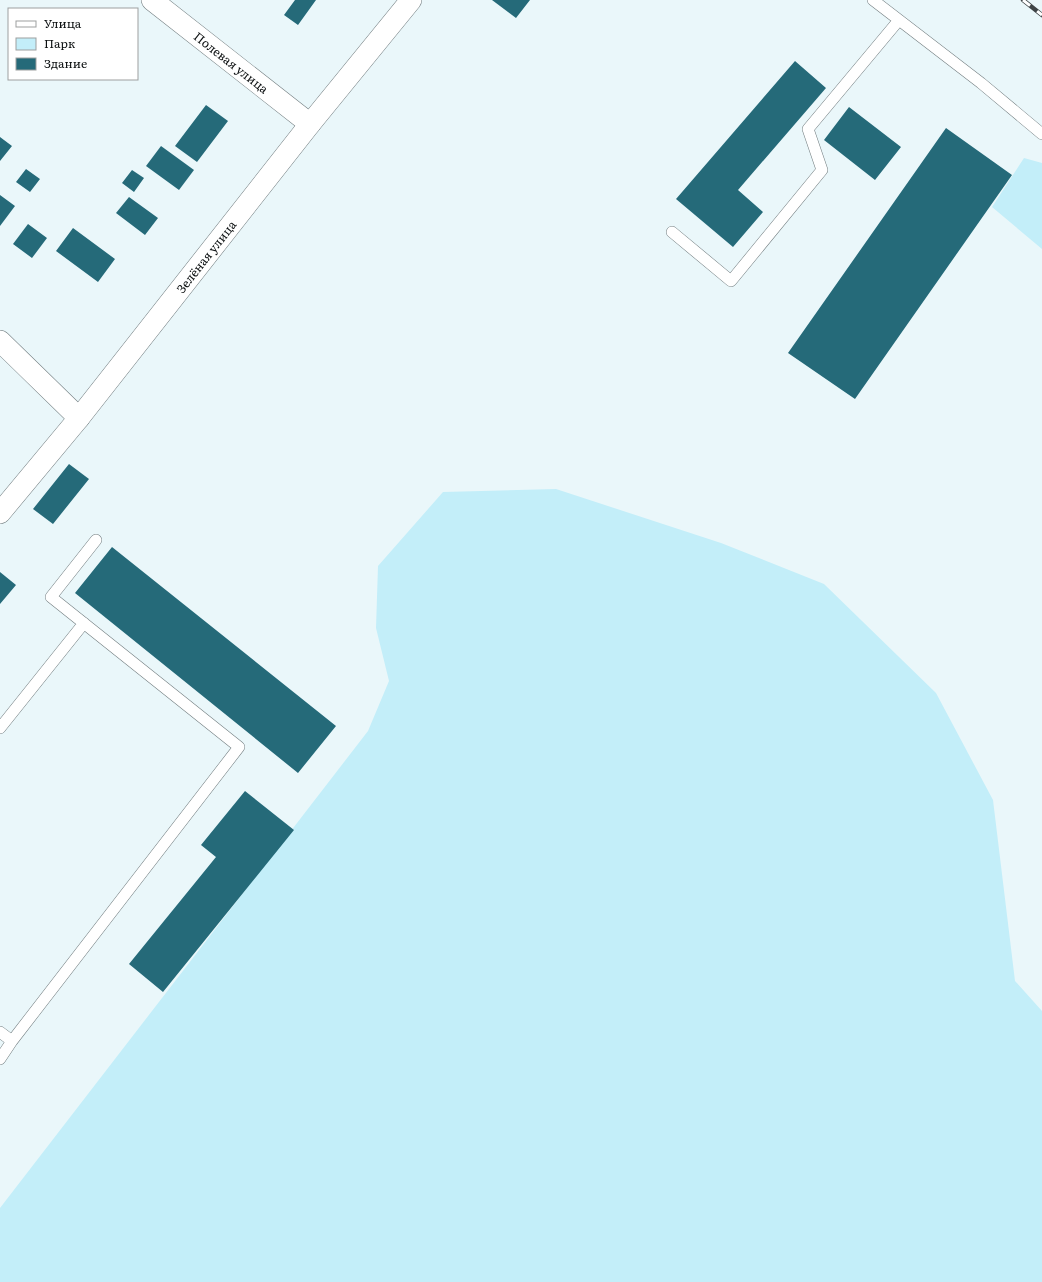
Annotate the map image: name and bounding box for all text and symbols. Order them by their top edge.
legend [8,8,138,80]
text: Улица [44,14,82,32]
street label: Полевая улица [190,27,273,98]
text: Парк [44,34,75,52]
text: Здание [44,54,87,72]
street label: Зелёная улица [172,216,241,297]

